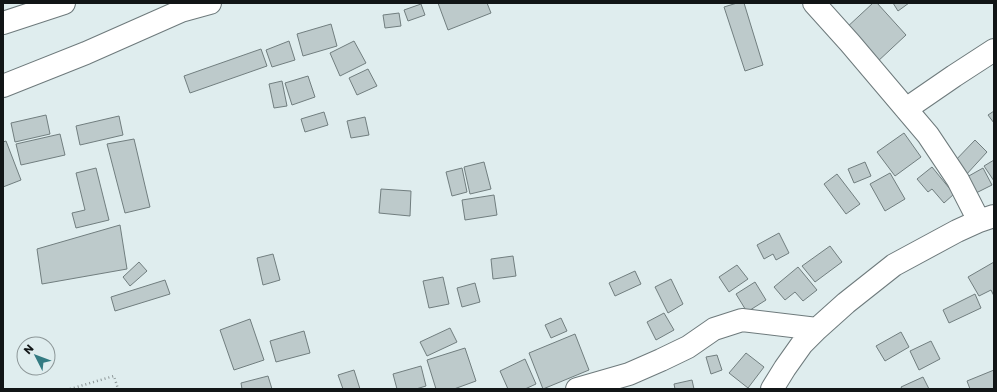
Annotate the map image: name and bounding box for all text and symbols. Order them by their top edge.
north arrow [16,336,56,376]
text: N [20,341,37,358]

